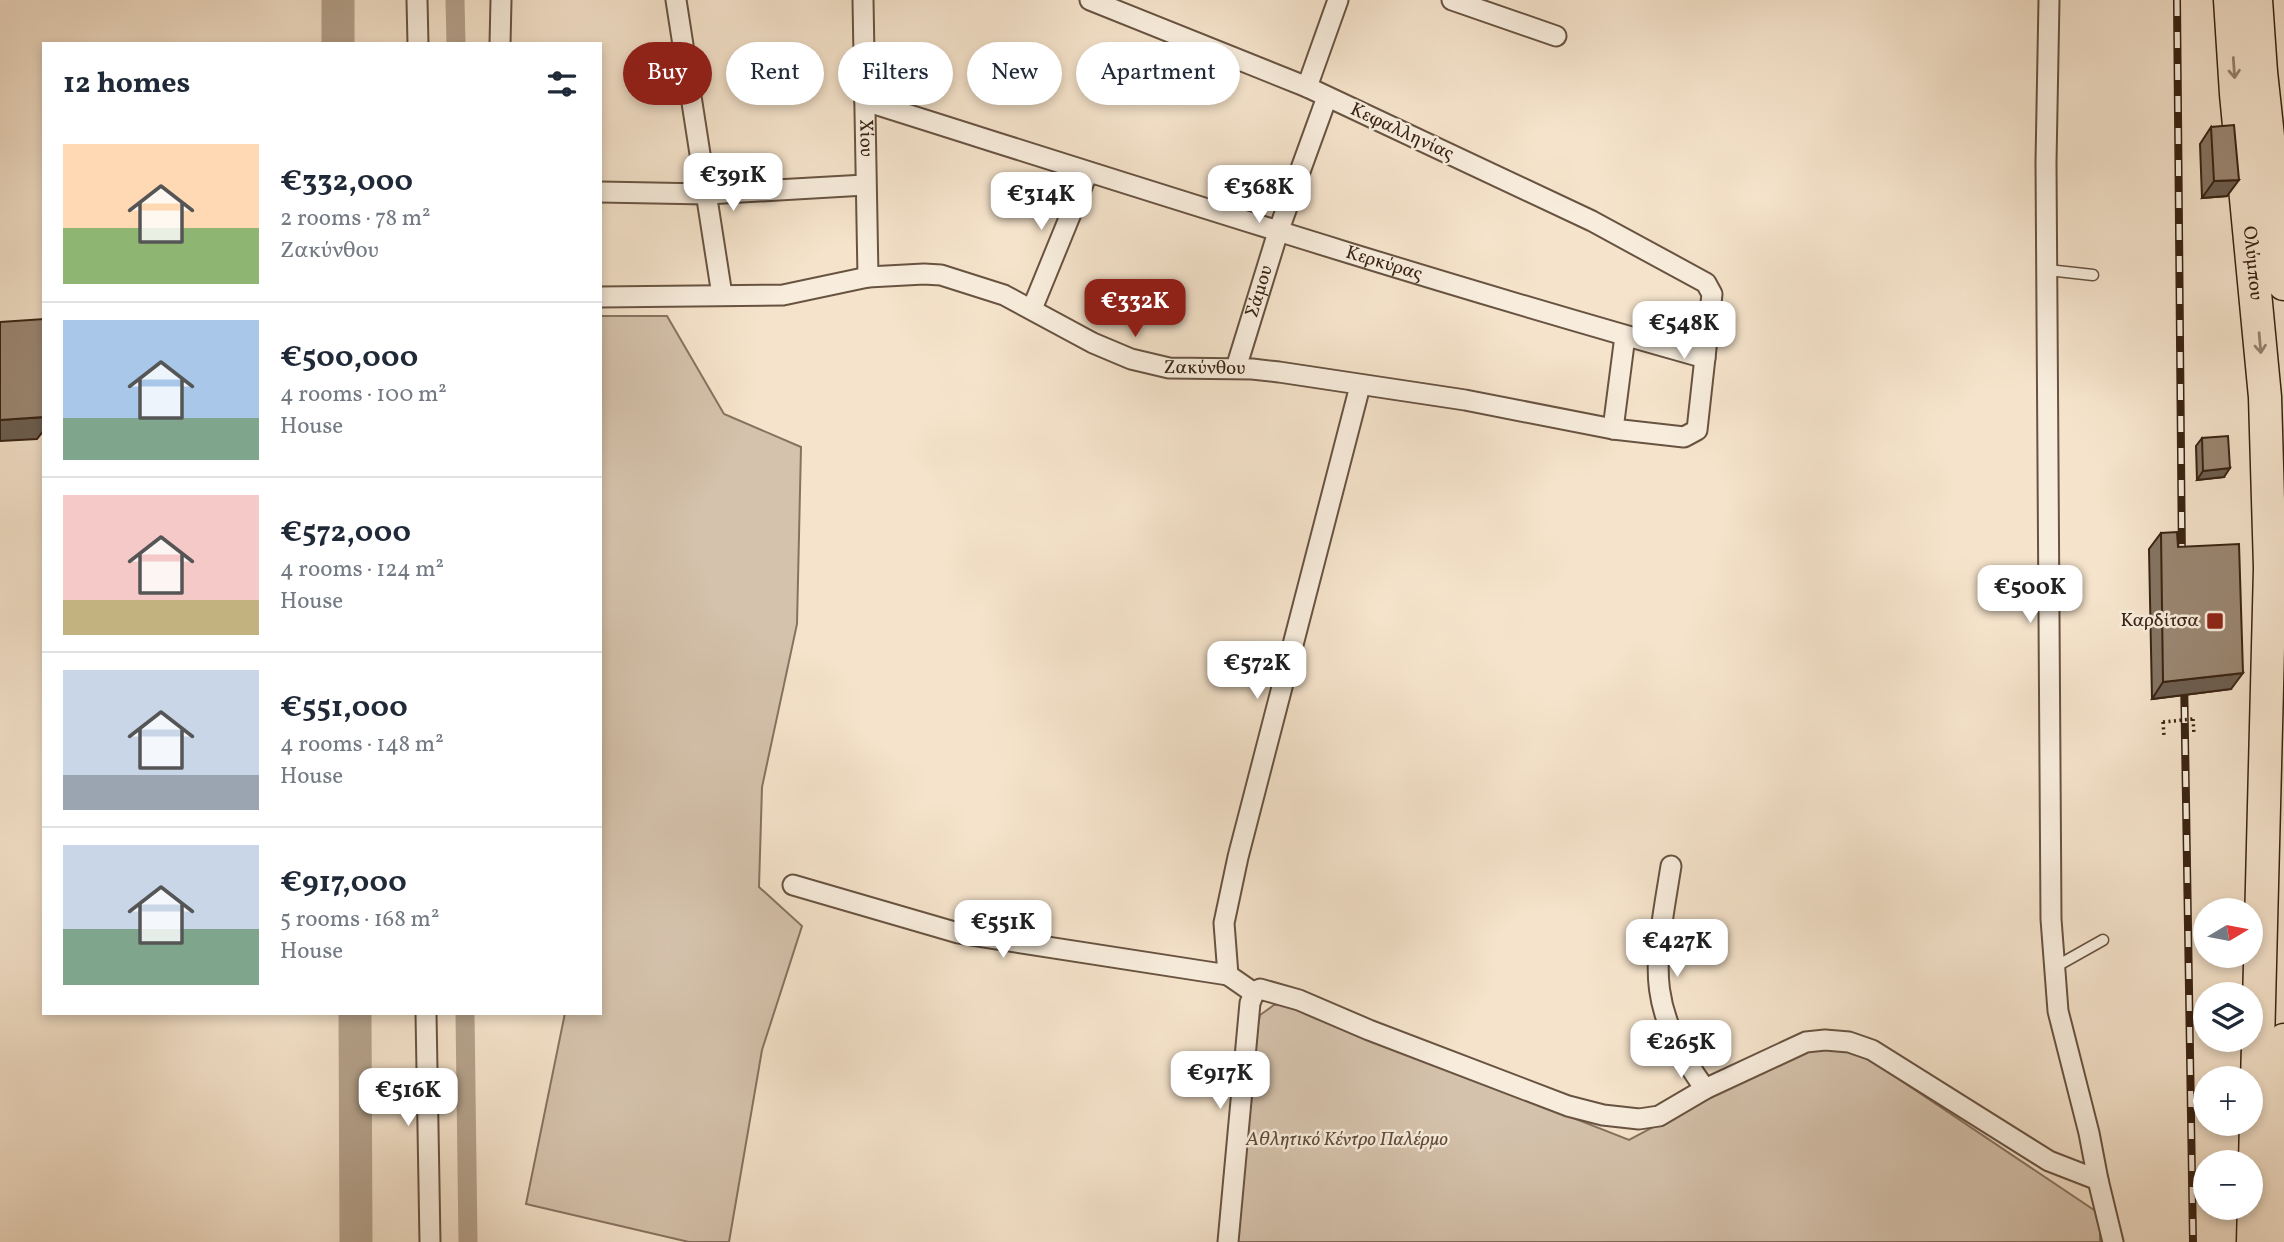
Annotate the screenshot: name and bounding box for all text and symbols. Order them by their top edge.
chip: Buy [623,42,712,105]
chip: Rent [726,42,824,105]
chip: Filters [838,42,953,105]
chip: New [967,42,1062,105]
chip: Apartment [1076,42,1240,105]
one-way arrow [2228,56,2241,79]
text: 12 homes [63,63,190,105]
icon: filters [543,65,581,103]
street label: Κεφαλληνίας [1346,97,1458,167]
street label: Χίου [852,119,879,157]
pin: €391K [684,154,782,213]
text: €391K [700,160,766,192]
text: €332,000 [280,161,413,203]
pin: €368K [1210,166,1308,225]
icon: home [119,172,203,256]
text: €368K [1224,172,1294,204]
pin: €314K [992,173,1090,232]
text: €314K [1007,179,1075,211]
text: 2 rooms · 78 m² [280,203,431,235]
street label: Ολύμπου [2236,225,2269,301]
text: Ζακύνθου [280,235,379,267]
street label: Κερκύρας [1342,240,1426,288]
street label: Σάμου [1239,262,1280,321]
pin: €332K [1086,280,1184,339]
text: €332K [1101,286,1169,318]
pin: €548K [1635,302,1733,361]
text: €548K [1649,308,1719,340]
one-way arrow [2254,332,2267,354]
text: €500,000 [280,337,418,379]
icon: home [119,348,203,432]
street label: Ζακύνθου [1164,355,1245,382]
text: 4 rooms · 100 m² [280,379,447,411]
text: House [280,411,343,443]
text: €572,000 [280,512,411,554]
icon: home [119,523,203,607]
text: 4 rooms · 124 m² [280,554,444,586]
pin: €500K [1981,566,2079,625]
text: €500K [1993,572,2067,604]
text: House [280,586,343,618]
place label: Καρδίτσα [2121,608,2200,634]
marker: Καρδίτσα [2205,611,2225,631]
pin: €572K [1208,642,1306,701]
text: €572K [1223,648,1291,680]
text: €551,000 [280,687,408,729]
icon: home [119,698,203,782]
text: 4 rooms · 148 m² [280,729,444,761]
text: House [280,761,343,793]
text: €917,000 [280,862,407,904]
icon: home [119,873,203,957]
north arrow [2193,898,2263,968]
map controls [2193,898,2263,1220]
pin: €551K [954,900,1052,960]
text: 5 rooms · 168 m² [280,904,439,936]
text: €551K [971,907,1035,939]
pin: €427K [1628,920,1726,979]
text: €427K [1642,926,1712,958]
text: House [280,936,343,968]
button: layers [2193,982,2263,1052]
pin: €265K [1632,1020,1730,1080]
text: €265K [1646,1027,1716,1059]
pin: €917K [1171,1052,1269,1111]
text: €917K [1187,1058,1253,1090]
button: + [2193,1066,2263,1136]
pin: €516K [359,1068,457,1128]
text: €516K [375,1075,441,1107]
park label: Αθλητικό Κέντρο Παλέρμο [1245,1127,1448,1153]
button: − [2193,1150,2263,1220]

